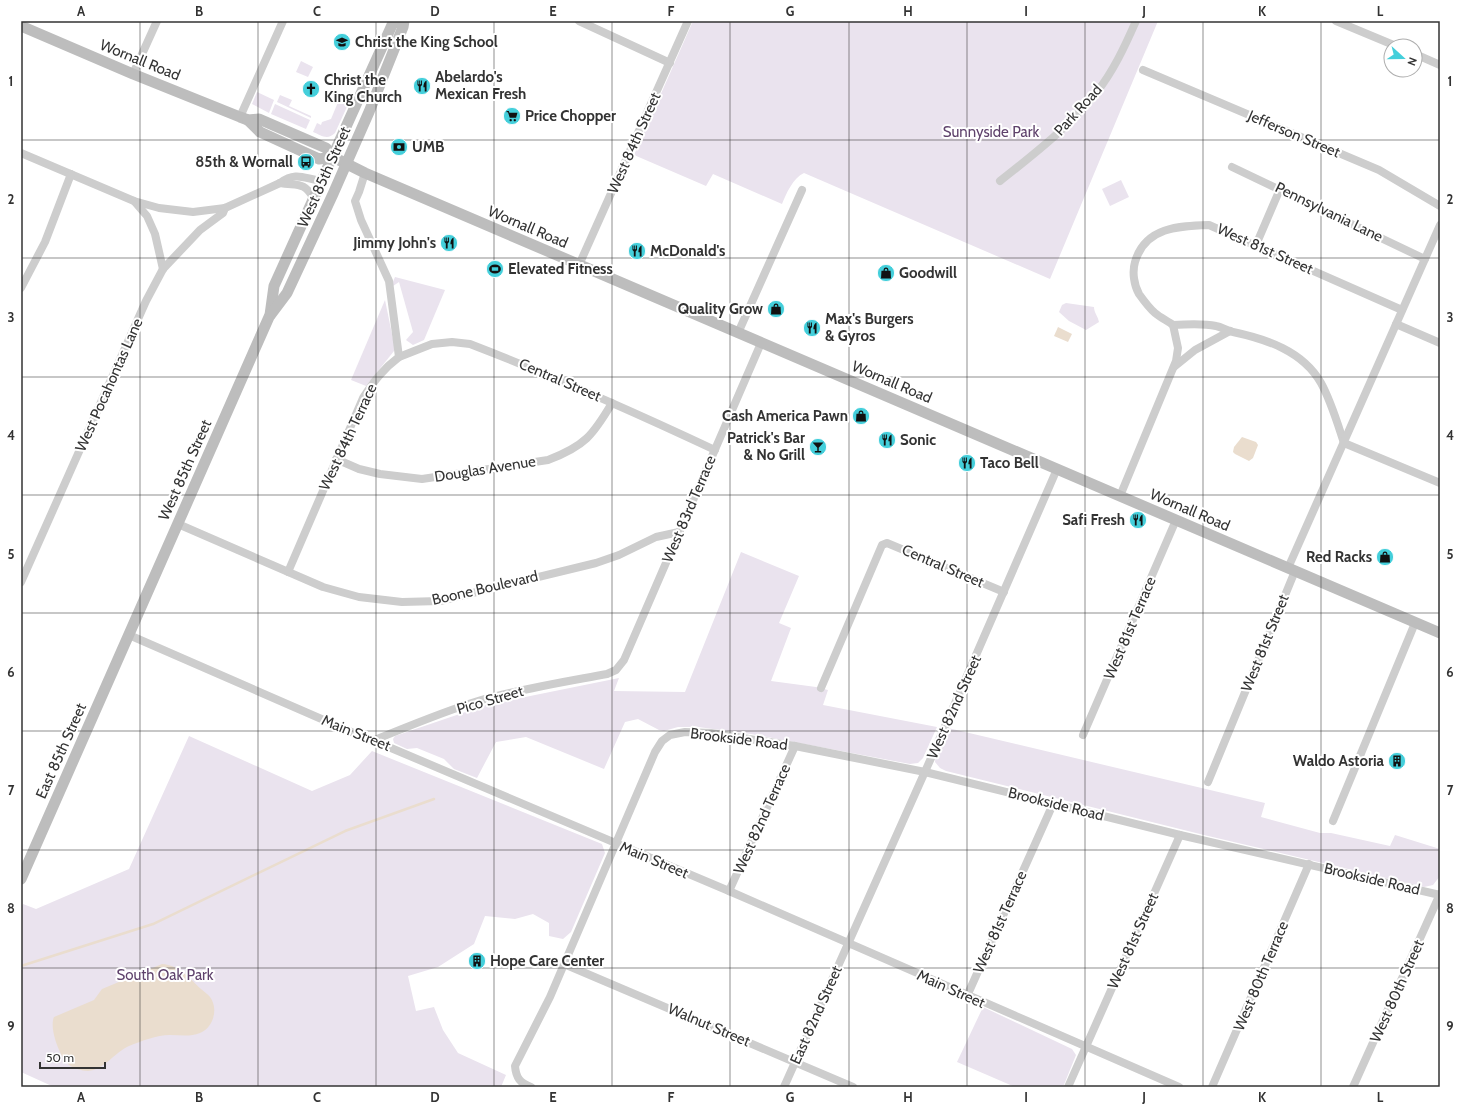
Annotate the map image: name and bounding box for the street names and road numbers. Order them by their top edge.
street label: Wornall Road [97,36,183,84]
street label: Park Road [1050,81,1106,139]
street label: West 84th Street [604,90,664,196]
street label: Jefferson Street [1244,106,1343,161]
street label: West 85th Street [294,124,354,230]
street label: Pennsylvania Lane [1272,178,1386,246]
street label: Wornall Road [485,202,571,252]
street label: West 81st Street [1214,220,1316,278]
street label: West Pocahontas Lane [72,315,147,454]
street label: Central Street [516,355,604,405]
street label: Wornall Road [849,357,935,407]
street label: West 84th Terrace [315,380,381,493]
street label: West 85th Street [155,417,215,523]
street label: Douglas Avenue [433,452,537,486]
street label: West 83rd Terrace [658,452,720,565]
street label: Wornall Road [1147,485,1233,535]
street label: Central Street [899,541,987,591]
street label: Boone Boulevard [430,567,540,609]
street label: West 81st Terrace [1100,574,1160,682]
street label: West 81st Street [1237,592,1293,694]
street label: West 82nd Street [923,652,985,762]
street label: Pico Street [455,682,525,718]
street label: East 85th Street [32,701,90,801]
street label: Main Street [319,711,393,755]
street label: Brookside Road [689,724,789,754]
street label: West 82nd Terrace [730,761,794,877]
street label: Brookside Road [1006,783,1106,825]
street label: Main Street [617,837,691,883]
street label: Brookside Road [1322,859,1422,899]
street label: West 81st Terrace [969,868,1031,976]
street label: West 81st Street [1104,890,1162,992]
street label: West 80th Terrace [1230,918,1292,1034]
street label: West 80th Street [1366,937,1428,1045]
street label: East 82nd Street [786,963,846,1067]
street label: Main Street [914,966,988,1012]
street label: Walnut Street [665,1000,753,1050]

